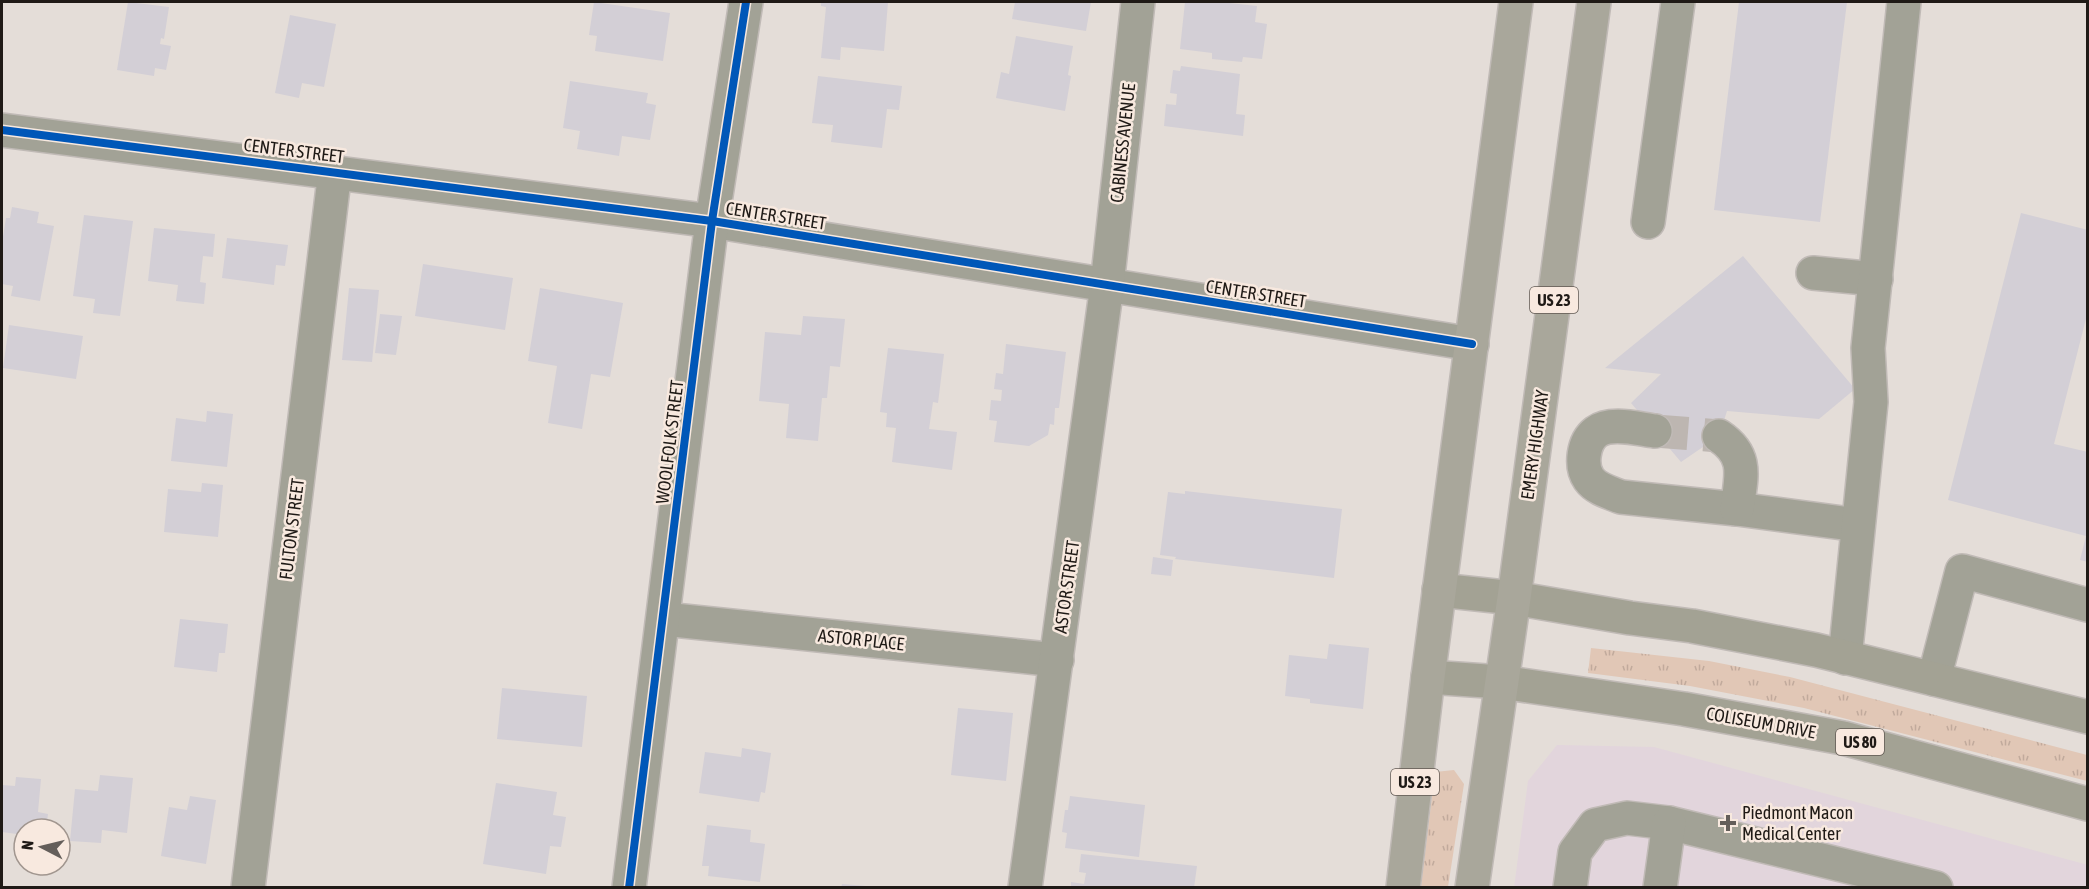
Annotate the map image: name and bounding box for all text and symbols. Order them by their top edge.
street label: CABINESS AVENUE [1106,82,1139,204]
street label: CENTER STREET [243,134,346,167]
street label: CENTER STREET [724,197,828,234]
street label: CENTER STREET [1204,275,1308,312]
road number: US 23 [1530,287,1578,313]
street label: WOOLFOLK STREET [651,379,688,505]
street label: EMERY HIGHWAY [1516,389,1553,501]
street label: FULTON STREET [275,477,308,581]
street label: ASTOR STREET [1050,539,1083,635]
street label: ASTOR PLACE [817,625,905,654]
street label: COLISEUM DRIVE [1705,703,1818,742]
road number: US 80 [1836,729,1884,755]
road number: US 23 [1391,769,1439,795]
place label: Piedmont Macon Medical Center [1742,802,1853,844]
marker: Piedmont Macon Medical Center [1719,814,1737,832]
north arrow [12,817,72,877]
text: N [18,839,37,851]

